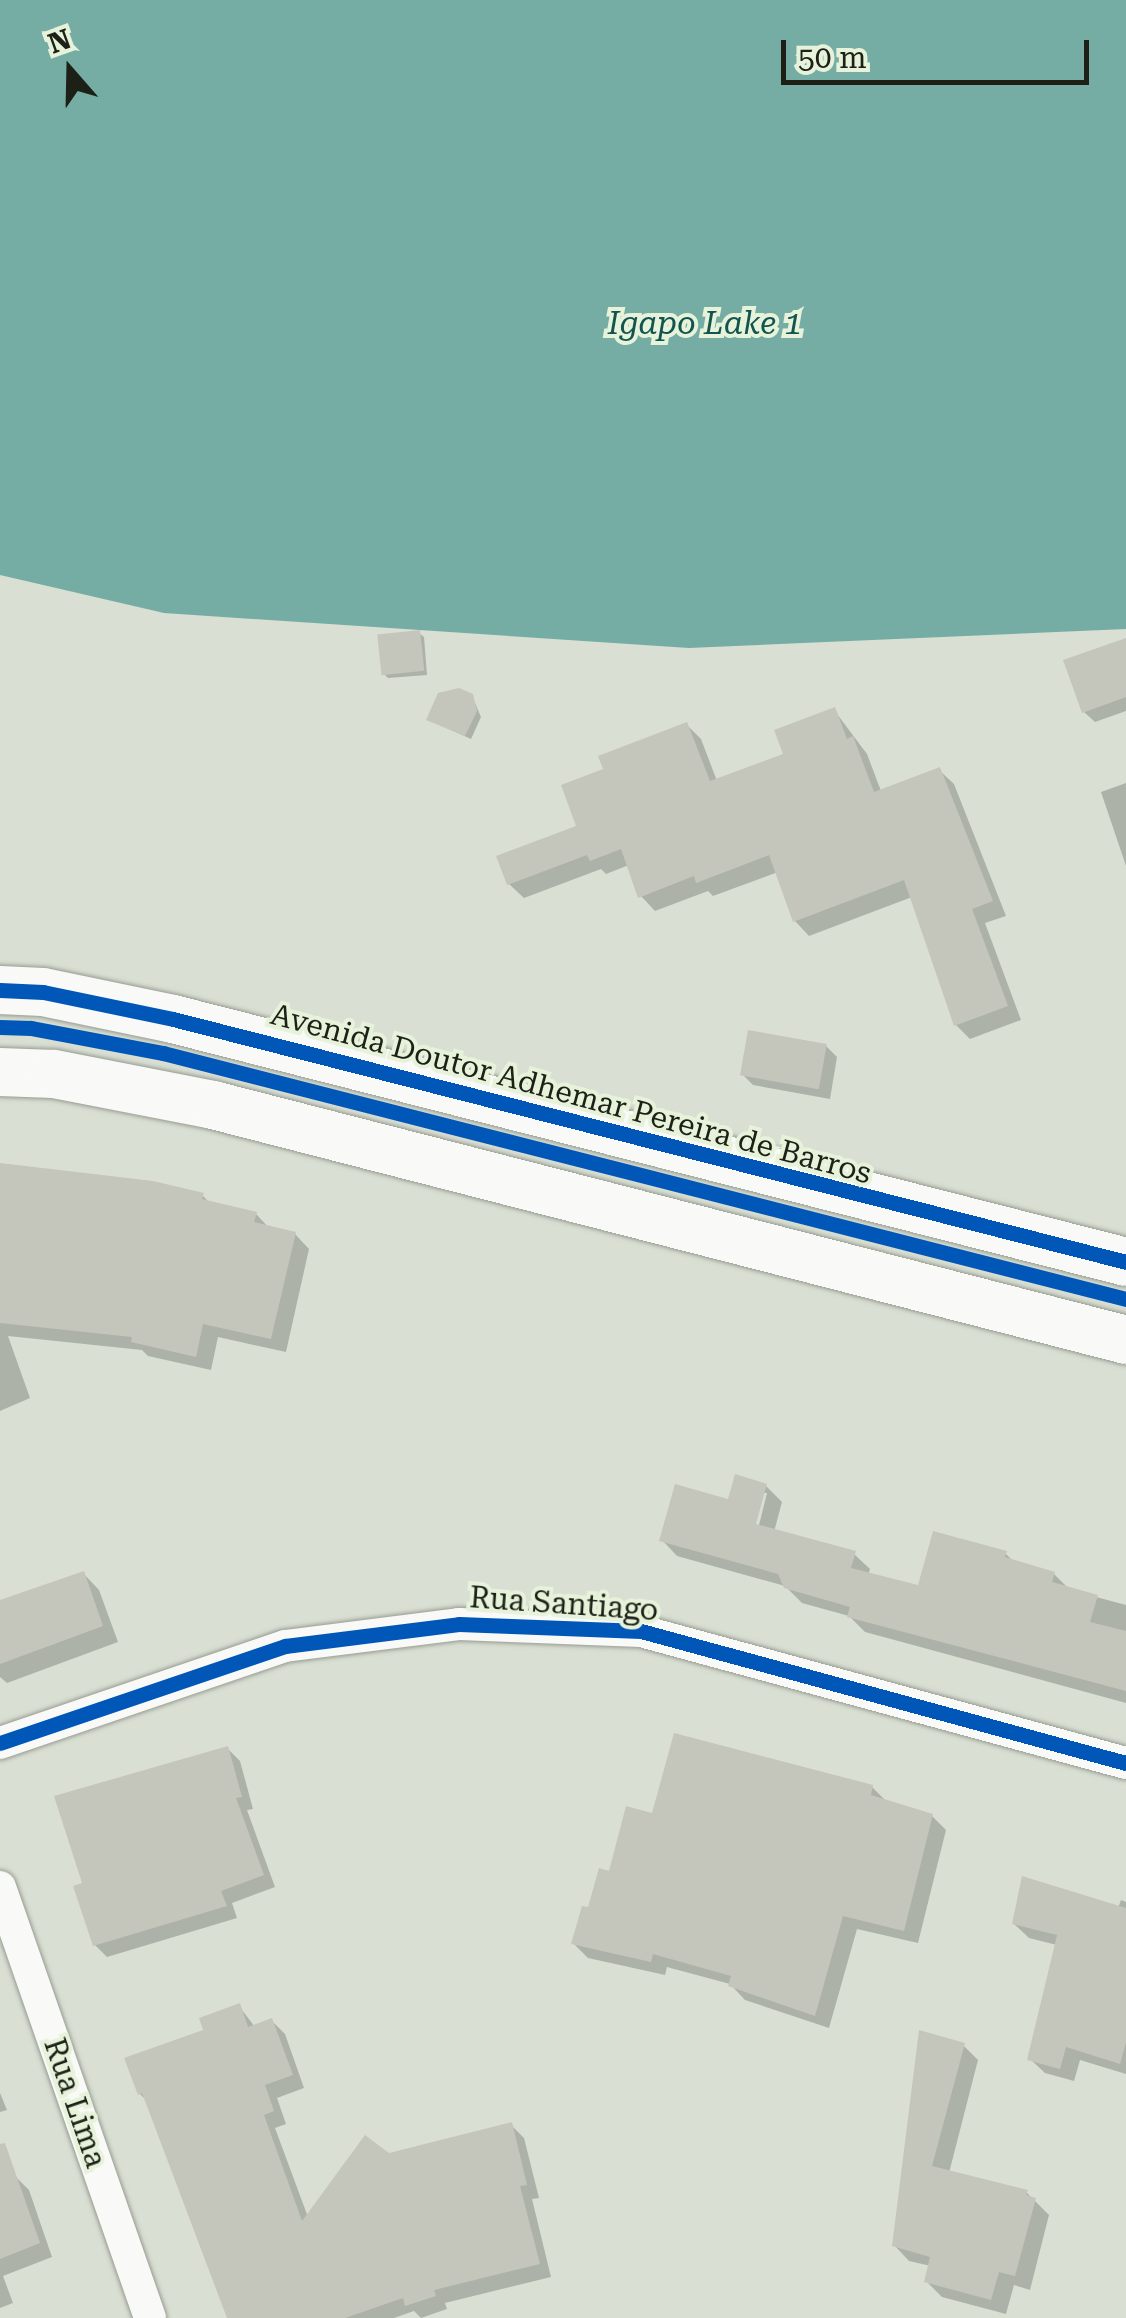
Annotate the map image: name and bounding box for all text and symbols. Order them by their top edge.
north arrow [20,20,120,120]
scale bar [786,20,1094,82]
text: N [44,22,75,61]
text: 50 m [798,40,867,75]
water label: Igapo Lake 1 [608,304,802,342]
street label: Avenida Doutor Adhemar Pereira de Barros [267,996,875,1192]
street label: Rua Santiago [468,1579,660,1629]
street label: Rua Lima [36,2034,114,2172]

